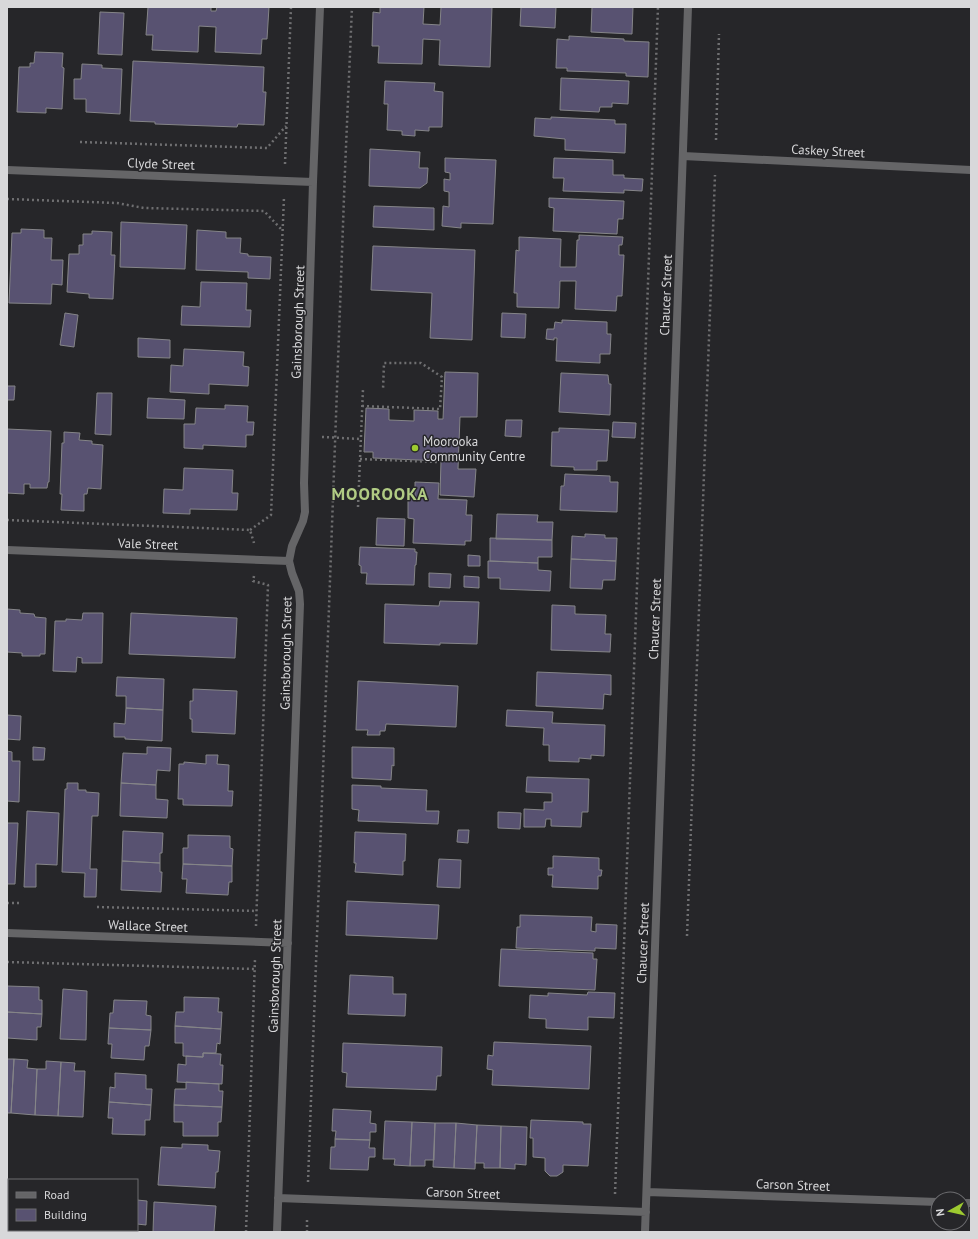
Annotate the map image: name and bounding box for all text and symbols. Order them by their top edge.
street label: Caskey Street [791,141,866,161]
street label: Clyde Street [127,154,196,174]
street label: Chaucer Street [656,254,676,336]
street label: Gainsborough Street [288,264,308,379]
place label: Moorooka Community Centre [423,433,525,465]
marker: Moorooka Community Centre [410,443,420,453]
district label: MOOROOKA [331,483,429,505]
street label: Vale Street [117,534,179,554]
street label: Chaucer Street [645,578,665,660]
street label: Gainsborough Street [277,595,296,710]
street label: Chaucer Street [633,902,653,984]
street label: Wallace Street [108,916,189,936]
street label: Gainsborough Street [265,918,285,1033]
street label: Carson Street [756,1175,831,1195]
legend [8,1179,138,1231]
street label: Carson Street [426,1183,501,1203]
text: Road [44,1187,69,1202]
north arrow [930,1191,970,1231]
text: Building [44,1207,87,1222]
text: N [933,1208,948,1217]

